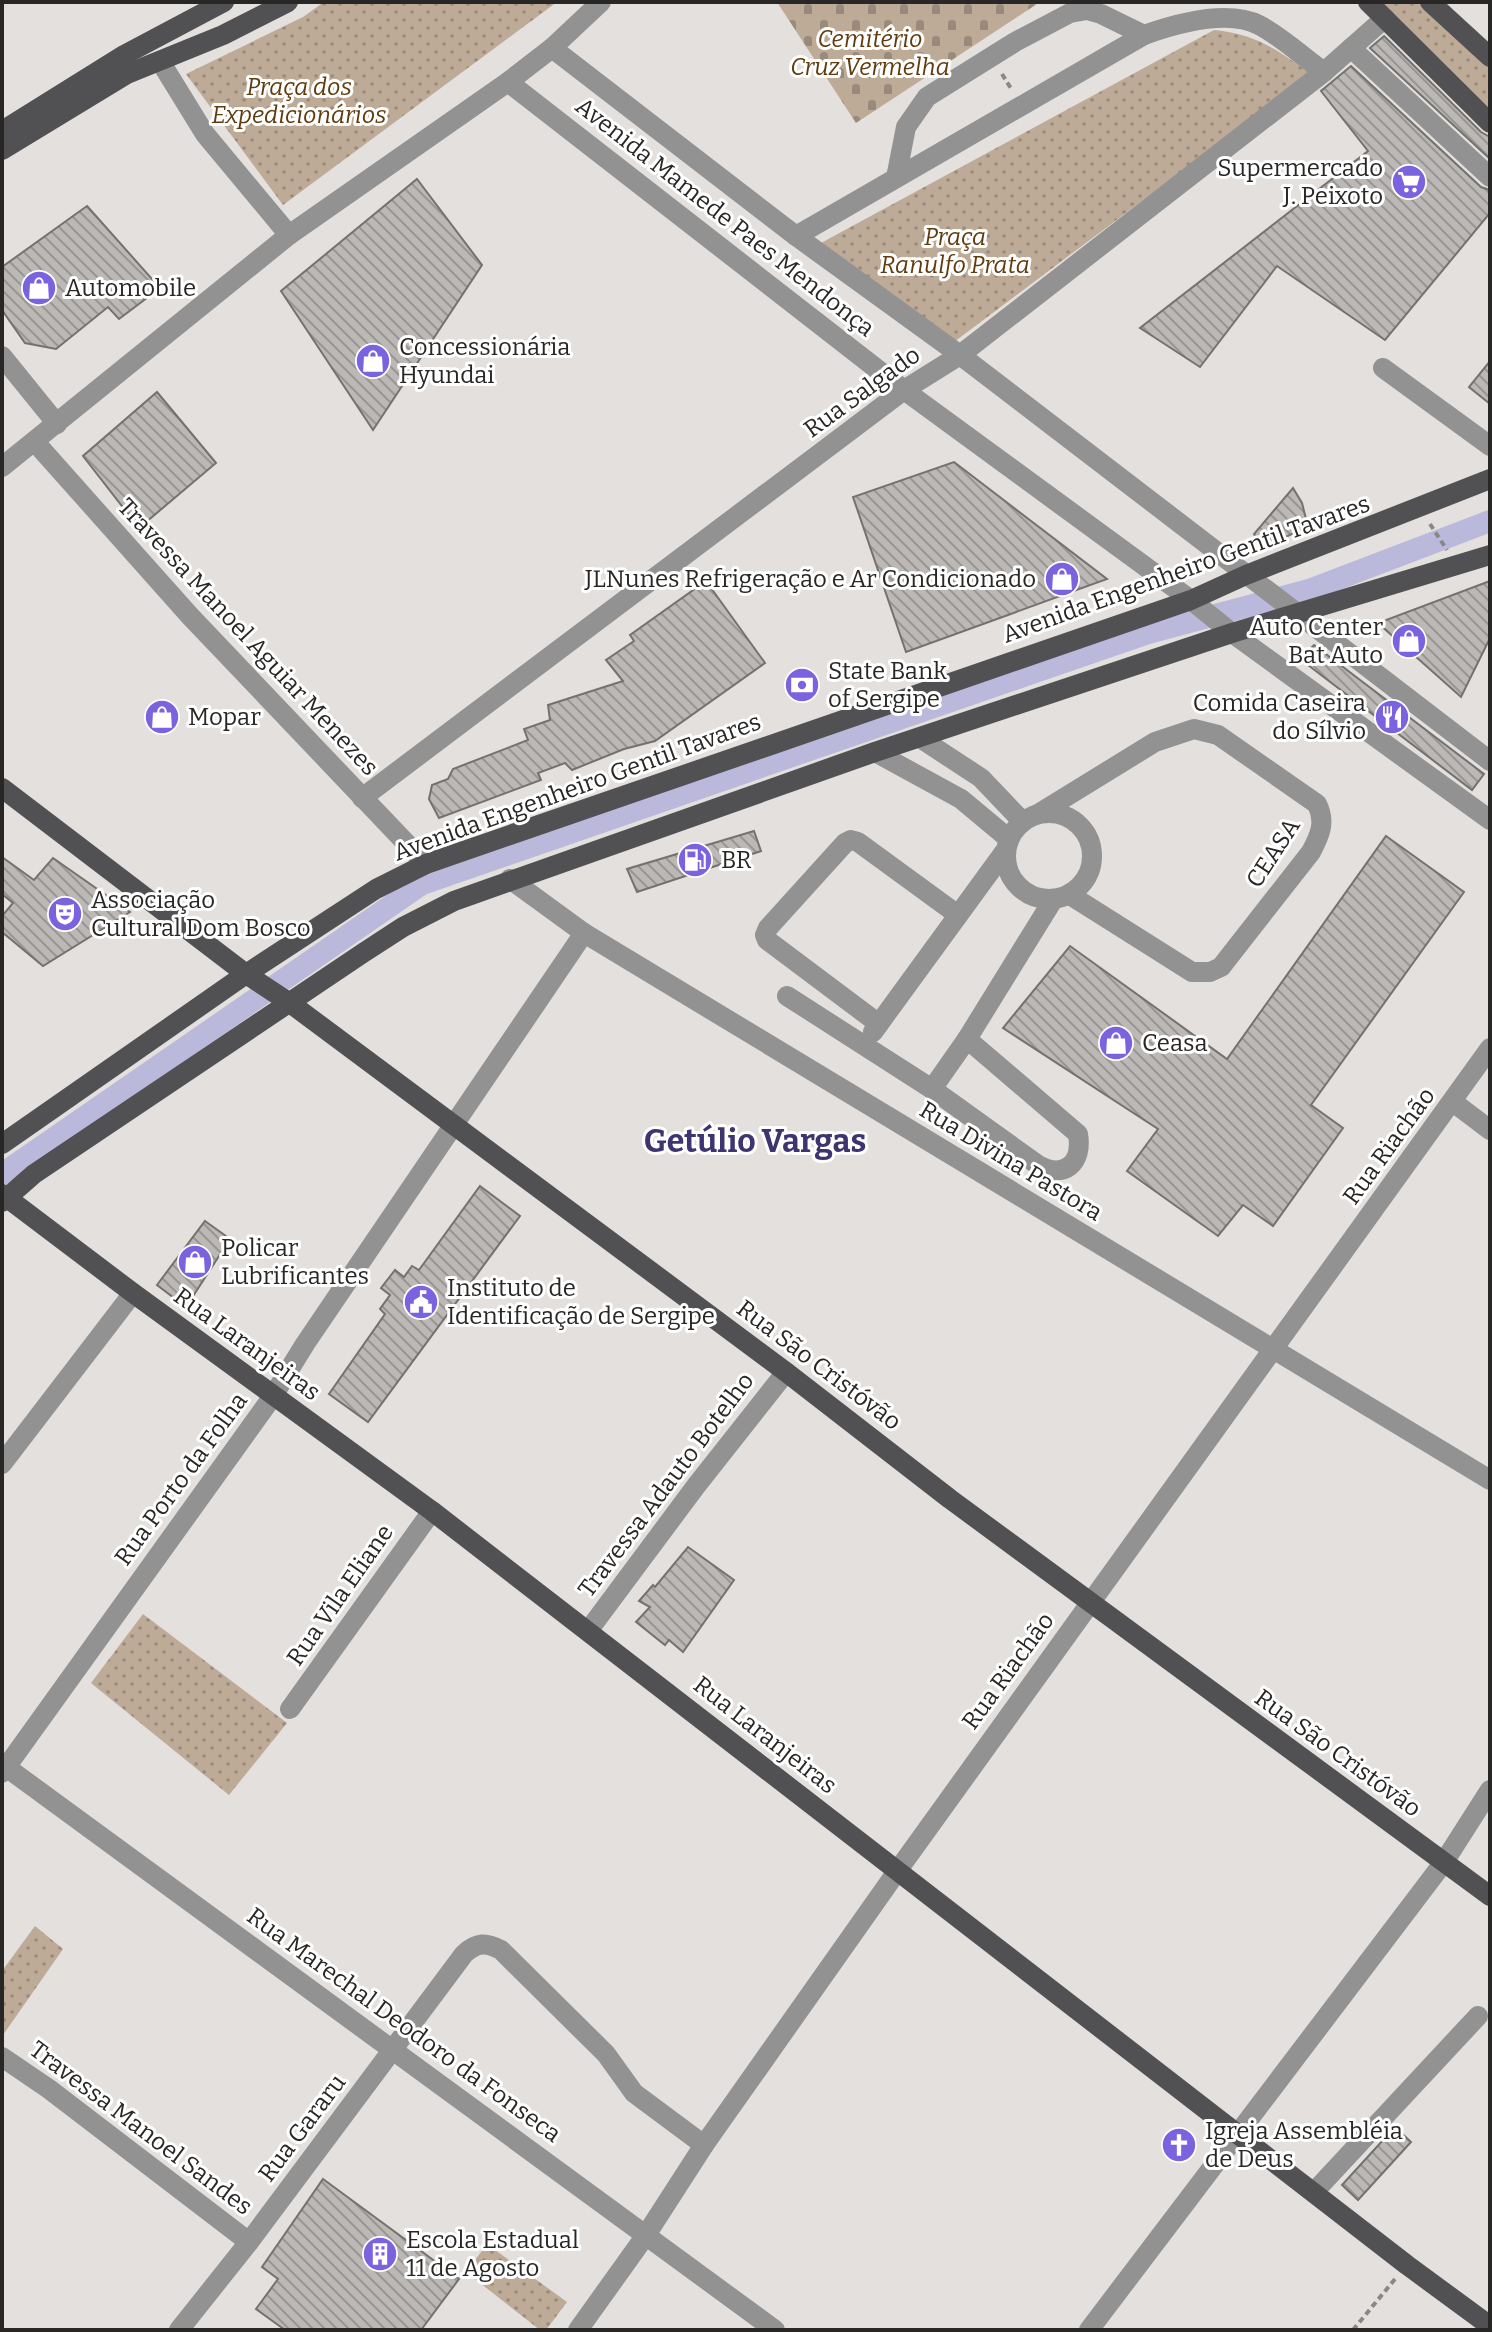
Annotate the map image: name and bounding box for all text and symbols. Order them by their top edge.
park label: Cemitério Cruz Vermelha [790,25,950,81]
park label: Praça dos Expedicionários [212,73,386,129]
street label: Avenida Mamede Paes Mendonça [570,92,880,342]
place label: Supermercado J. Peixoto [1217,154,1383,210]
supermarket icon: Supermercado J. Peixoto [1390,163,1428,201]
park label: Praça Ranulfo Prata [880,223,1030,279]
shop icon: Automobile [20,269,58,307]
place label: Automobile [65,274,196,302]
place label: Concessionária Hyundai [399,333,570,389]
street label: Rua Salgado [799,341,925,443]
shop icon: Concessionária Hyundai [354,342,392,380]
street label: Avenida Engenheiro Gentil Tavares [998,489,1374,649]
street label: Travessa Manoel Aguiar Menezes [112,493,384,781]
shop icon: JLNunes Refrigeração e Ar Condicionado [1043,560,1081,598]
place label: JLNunes Refrigeração e Ar Condicionado [584,565,1036,593]
place label: Auto Center Bat Auto [1250,613,1383,669]
shop icon: Auto Center Bat Auto [1390,622,1428,660]
place label: State Bank of Sergipe [828,657,947,713]
bank icon: State Bank of Sergipe [783,666,821,704]
place label: Comida Caseira do Sílvio [1193,689,1366,745]
shop icon: Mopar [143,698,181,736]
restaurant icon: Comida Caseira do Sílvio [1373,698,1411,736]
place label: Mopar [188,703,261,731]
street label: Avenida Engenheiro Gentil Tavares [389,707,765,867]
street label: CEASA [1240,813,1306,893]
fuel station icon: BR [676,841,714,879]
place label: BR [721,846,752,874]
place label: Associação Cultural Dom Bosco [91,886,311,942]
theatre icon: Associação Cultural Dom Bosco [46,895,84,933]
shop icon: Ceasa [1097,1024,1135,1062]
place label: Ceasa [1142,1029,1208,1057]
street label: Rua Riachão [1337,1082,1441,1210]
street label: Rua Divina Pastora [915,1095,1107,1227]
district label: Getúlio Vargas [644,1122,866,1160]
place label: Policar Lubrificantes [221,1234,369,1290]
shop icon: Policar Lubrificantes [176,1243,214,1281]
place label: Instituto de Identificação de Sergipe [447,1274,715,1330]
street label: Rua Laranjeiras [169,1282,325,1406]
public building icon: Instituto de Identificação de Sergipe [402,1283,440,1321]
street label: Rua São Cristóvão [731,1294,907,1436]
street label: Travessa Adauto Botelho [572,1367,760,1603]
street label: Rua Porto da Folha [109,1387,253,1571]
street label: Rua Vila Eliane [281,1519,399,1671]
street label: Rua Riachão [956,1607,1060,1735]
street label: Rua Laranjeiras [688,1671,842,1799]
street label: Rua São Cristóvão [1250,1683,1426,1823]
street label: Rua Marechal Deodoro da Fonseca [242,1902,566,2148]
street label: Travessa Manoel Sandes [24,2035,258,2221]
street label: Rua Gararu [253,2069,351,2187]
place label: Igreja Assembléia de Deus [1205,2117,1403,2173]
church icon: Igreja Assembléia de Deus [1160,2126,1198,2164]
place label: Escola Estadual 11 de Agosto [406,2226,579,2282]
building icon: Escola Estadual 11 de Agosto [361,2235,399,2273]

